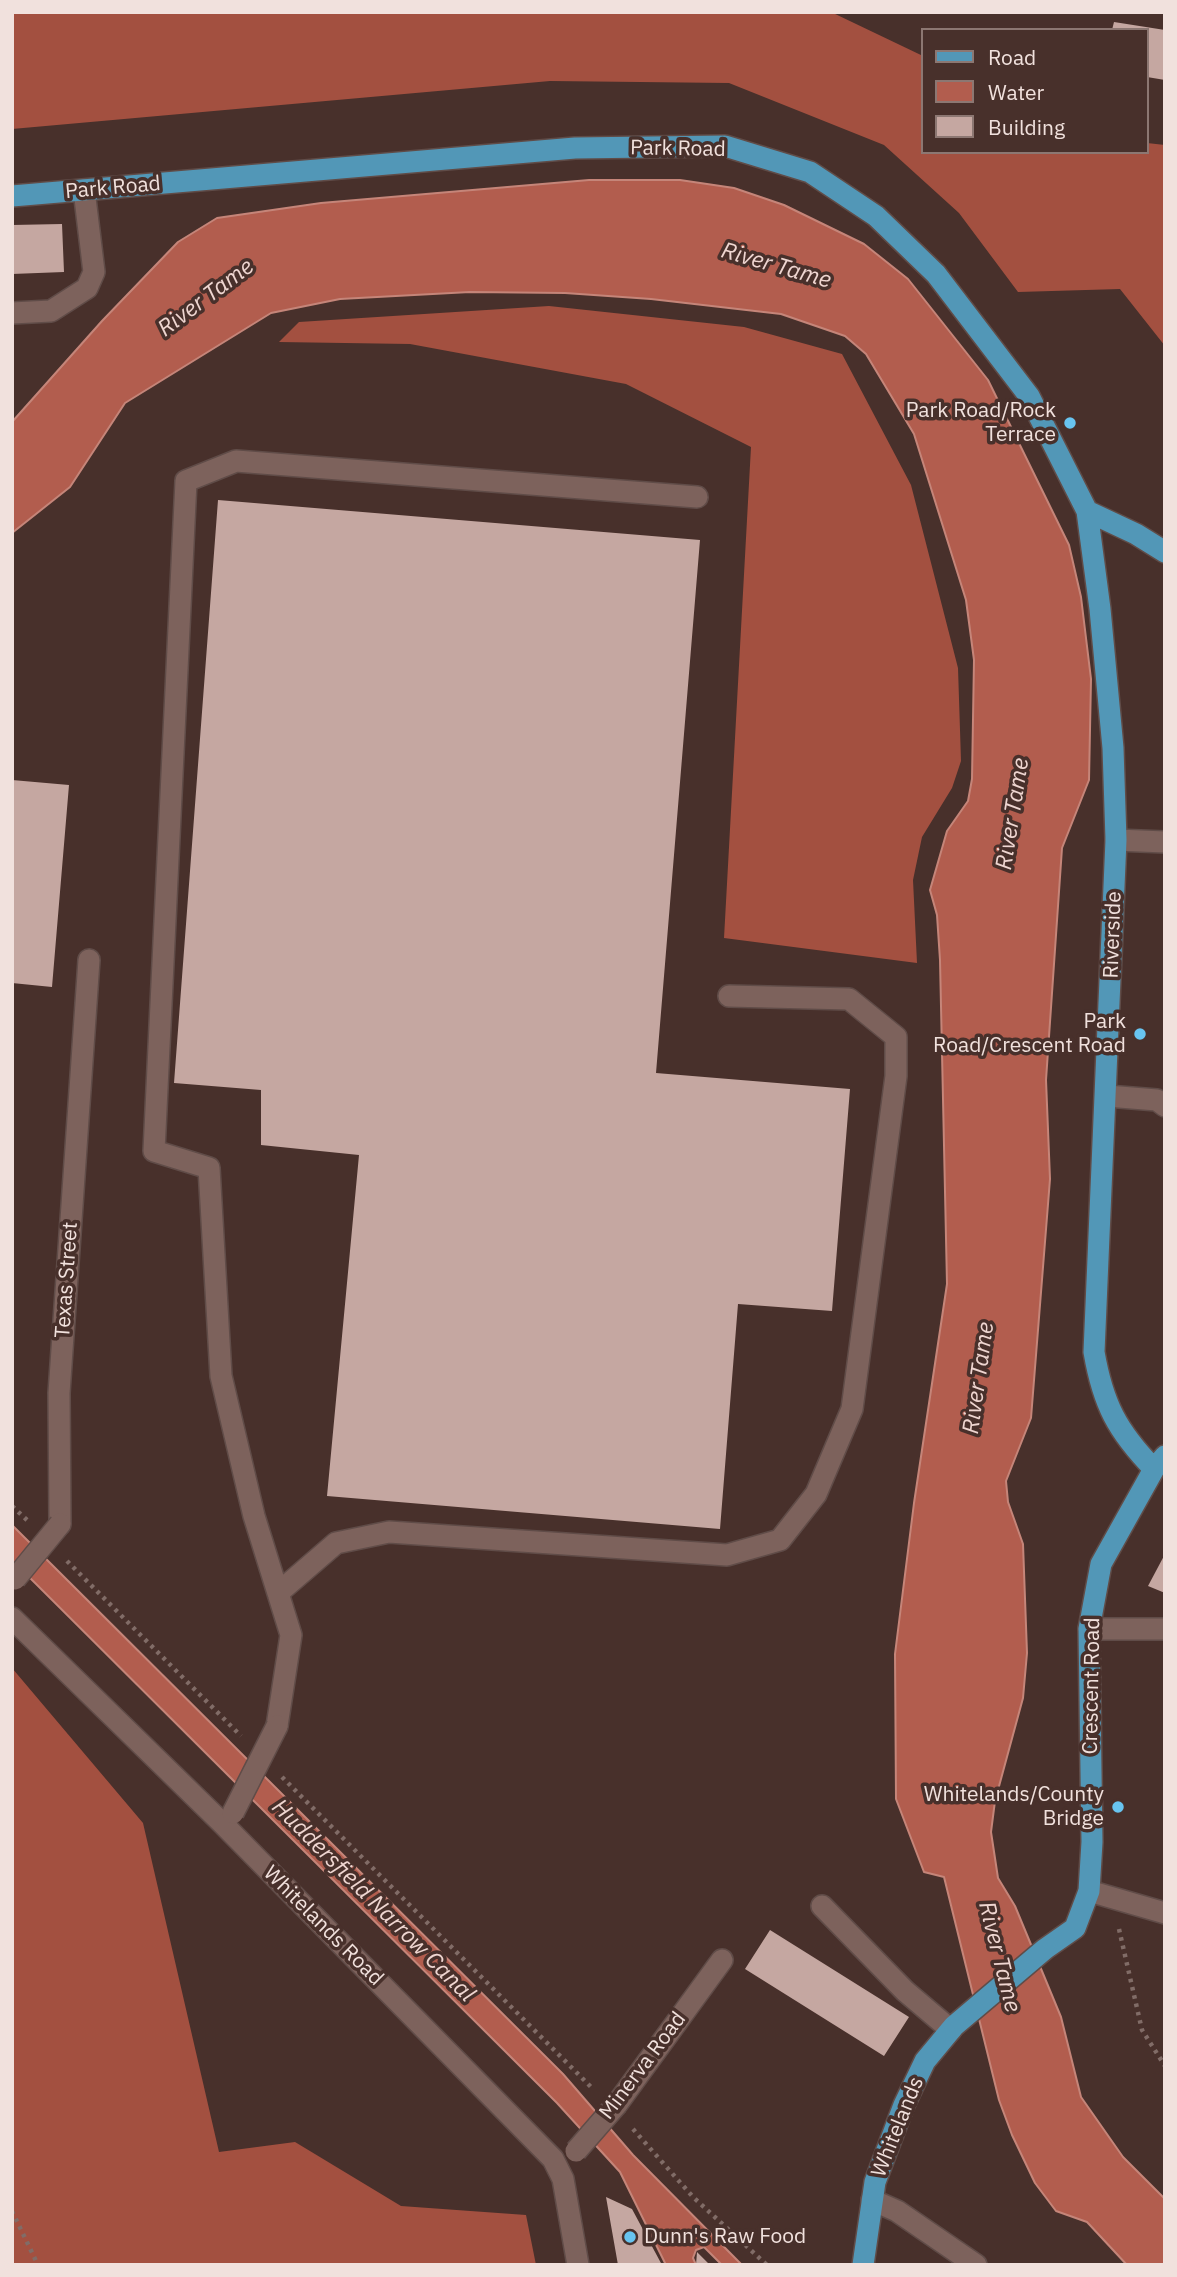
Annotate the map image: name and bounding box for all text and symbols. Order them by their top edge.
legend [922,28,1149,154]
text: Road [988,43,1036,71]
text: Water [988,78,1044,106]
text: Building [988,113,1065,141]
street label: Park Road [630,136,726,162]
street label: Park Road [64,171,162,205]
water label: River Tame [718,237,834,295]
water label: River Tame [153,253,259,343]
place label: Park Road/Rock Terrace [906,398,1056,448]
marker: Park Road/Rock Terrace [1062,415,1078,431]
water label: River Tame [991,756,1035,872]
street label: Riverside [1099,891,1127,979]
place label: Park Road/Crescent Road [933,1009,1126,1059]
marker: Park Road/Crescent Road [1132,1026,1148,1042]
street label: Texas Street [50,1221,84,1339]
water label: River Tame [957,1320,1001,1436]
street label: Crescent Road [1078,1617,1106,1755]
place label: Whitelands/County Bridge [924,1782,1104,1832]
water label: Huddersfield Narrow Canal [266,1794,480,2008]
marker: Whitelands/County Bridge [1110,1799,1126,1815]
street label: Whitelands Road [258,1861,388,1991]
water label: River Tame [972,1899,1026,2015]
street label: Minerva Road [594,2007,692,2125]
street label: Whitelands [866,2073,930,2181]
place label: Dunn's Raw Food [644,2224,806,2250]
marker: Dunn's Raw Food [622,2229,638,2245]

